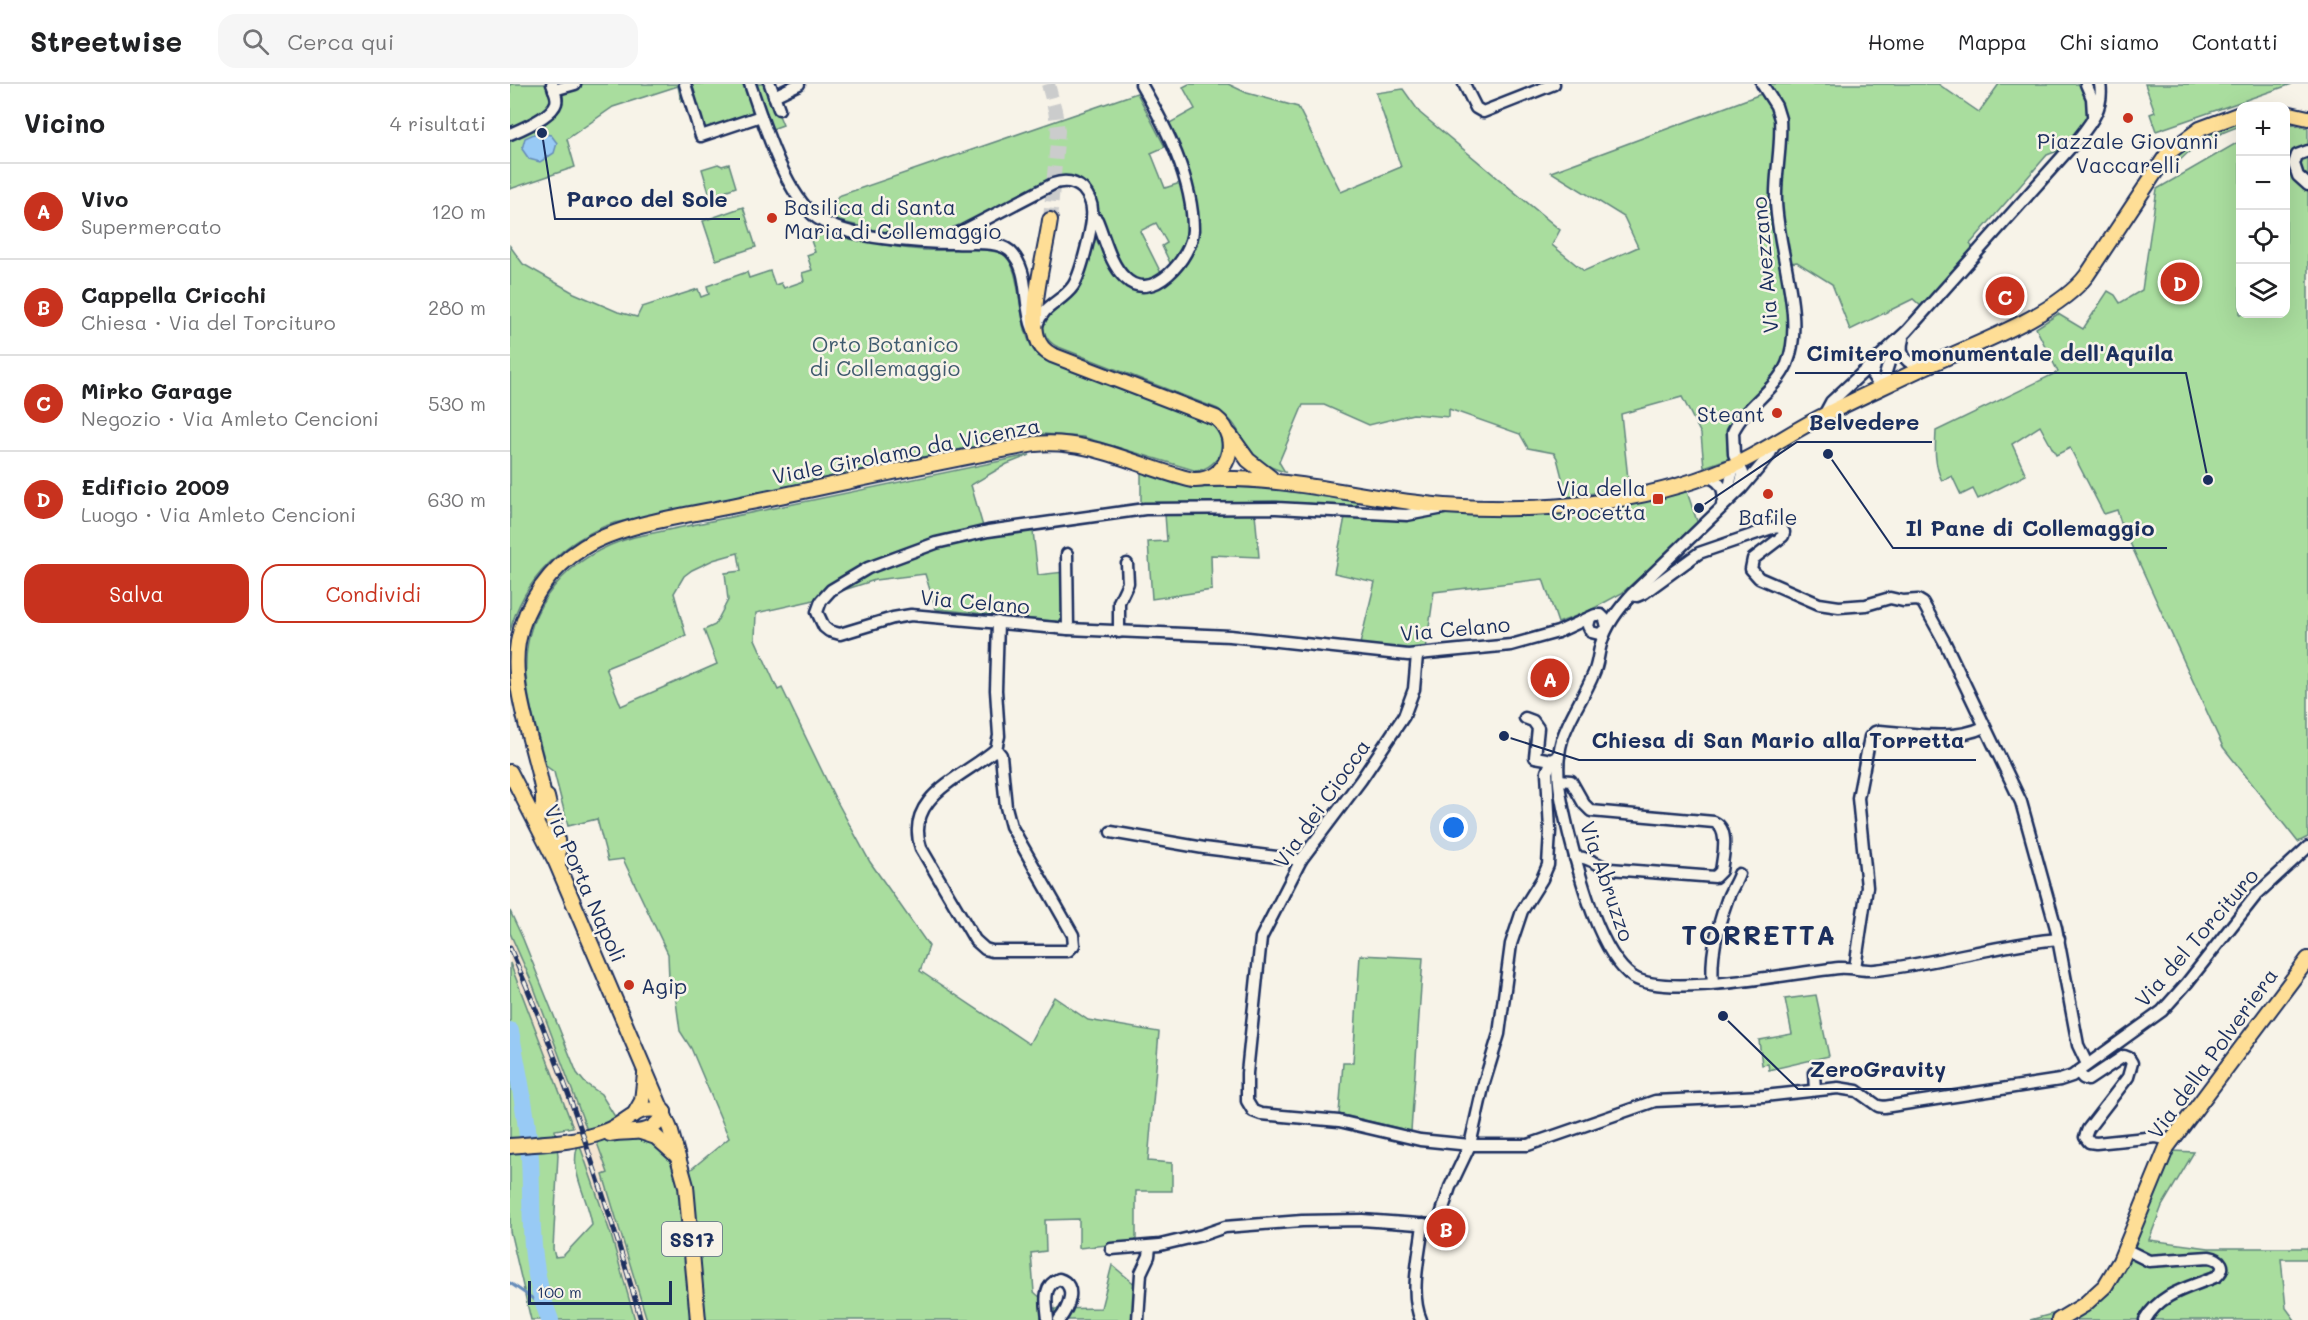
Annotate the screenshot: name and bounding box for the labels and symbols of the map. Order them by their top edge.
marker: Piazzale Giovanni Vaccarelli [2121,111,2135,125]
place label: Piazzale Giovanni Vaccarelli [2037,127,2219,178]
callout: Parco del Sole [555,179,740,219]
text: Parco del Sole [566,184,728,213]
place label: Basilica di Santa Maria di Collemaggio [784,193,1001,244]
street label: Via Avezzano [1745,196,1783,334]
marker: Basilica di Santa Maria di Collemaggio [765,211,779,225]
pin: D [2160,260,2200,304]
pin: C [1986,274,2024,318]
park label: Orto Botanico di Collemaggio [810,330,960,381]
callout: Cimitero monumentale dell'Aquila [1795,333,2186,373]
text: Cimitero monumentale dell'Aquila [1806,338,2174,367]
place label: Steant [1697,400,1765,427]
callout: Belvedere [1797,402,1932,442]
marker: Steant [1770,406,1784,420]
text: Belvedere [1809,407,1919,436]
street label: Viale Girolamo da Vicenza [770,411,1042,489]
place label: Via della Crocetta [1551,474,1646,525]
marker: Bafile [1761,487,1775,501]
marker: Via della Crocetta [1651,492,1665,506]
place label: Bafile [1739,503,1798,530]
callout: Il Pane di Collemaggio [1893,508,2167,548]
text: Il Pane di Collemaggio [1905,513,2155,542]
street label: Via Celano [919,583,1031,619]
street label: Via Celano [1399,610,1511,646]
pin: A [1530,656,1570,700]
callout: Chiesa di San Mario alla Torretta [1579,720,1976,760]
text: Chiesa di San Mario alla Torretta [1591,725,1965,754]
street label: Via dei Ciocca [1267,733,1375,873]
street label: Via Porta Napoli [539,800,633,966]
your location [1439,813,1468,842]
street label: Via Abruzzo [1575,817,1641,945]
street label: Via del Torcituro [2128,862,2264,1012]
district label: TORRETTA [1681,917,1837,952]
street label: Via della Polveriera [2141,962,2283,1144]
place label: Agip [641,972,687,999]
marker: Agip [622,978,636,992]
callout: ZeroGravity [1798,1049,1958,1089]
text: ZeroGravity [1810,1054,1946,1083]
pin: B [1426,1206,1466,1250]
road number: SS17 [662,1222,722,1256]
scale bar [528,1278,672,1306]

